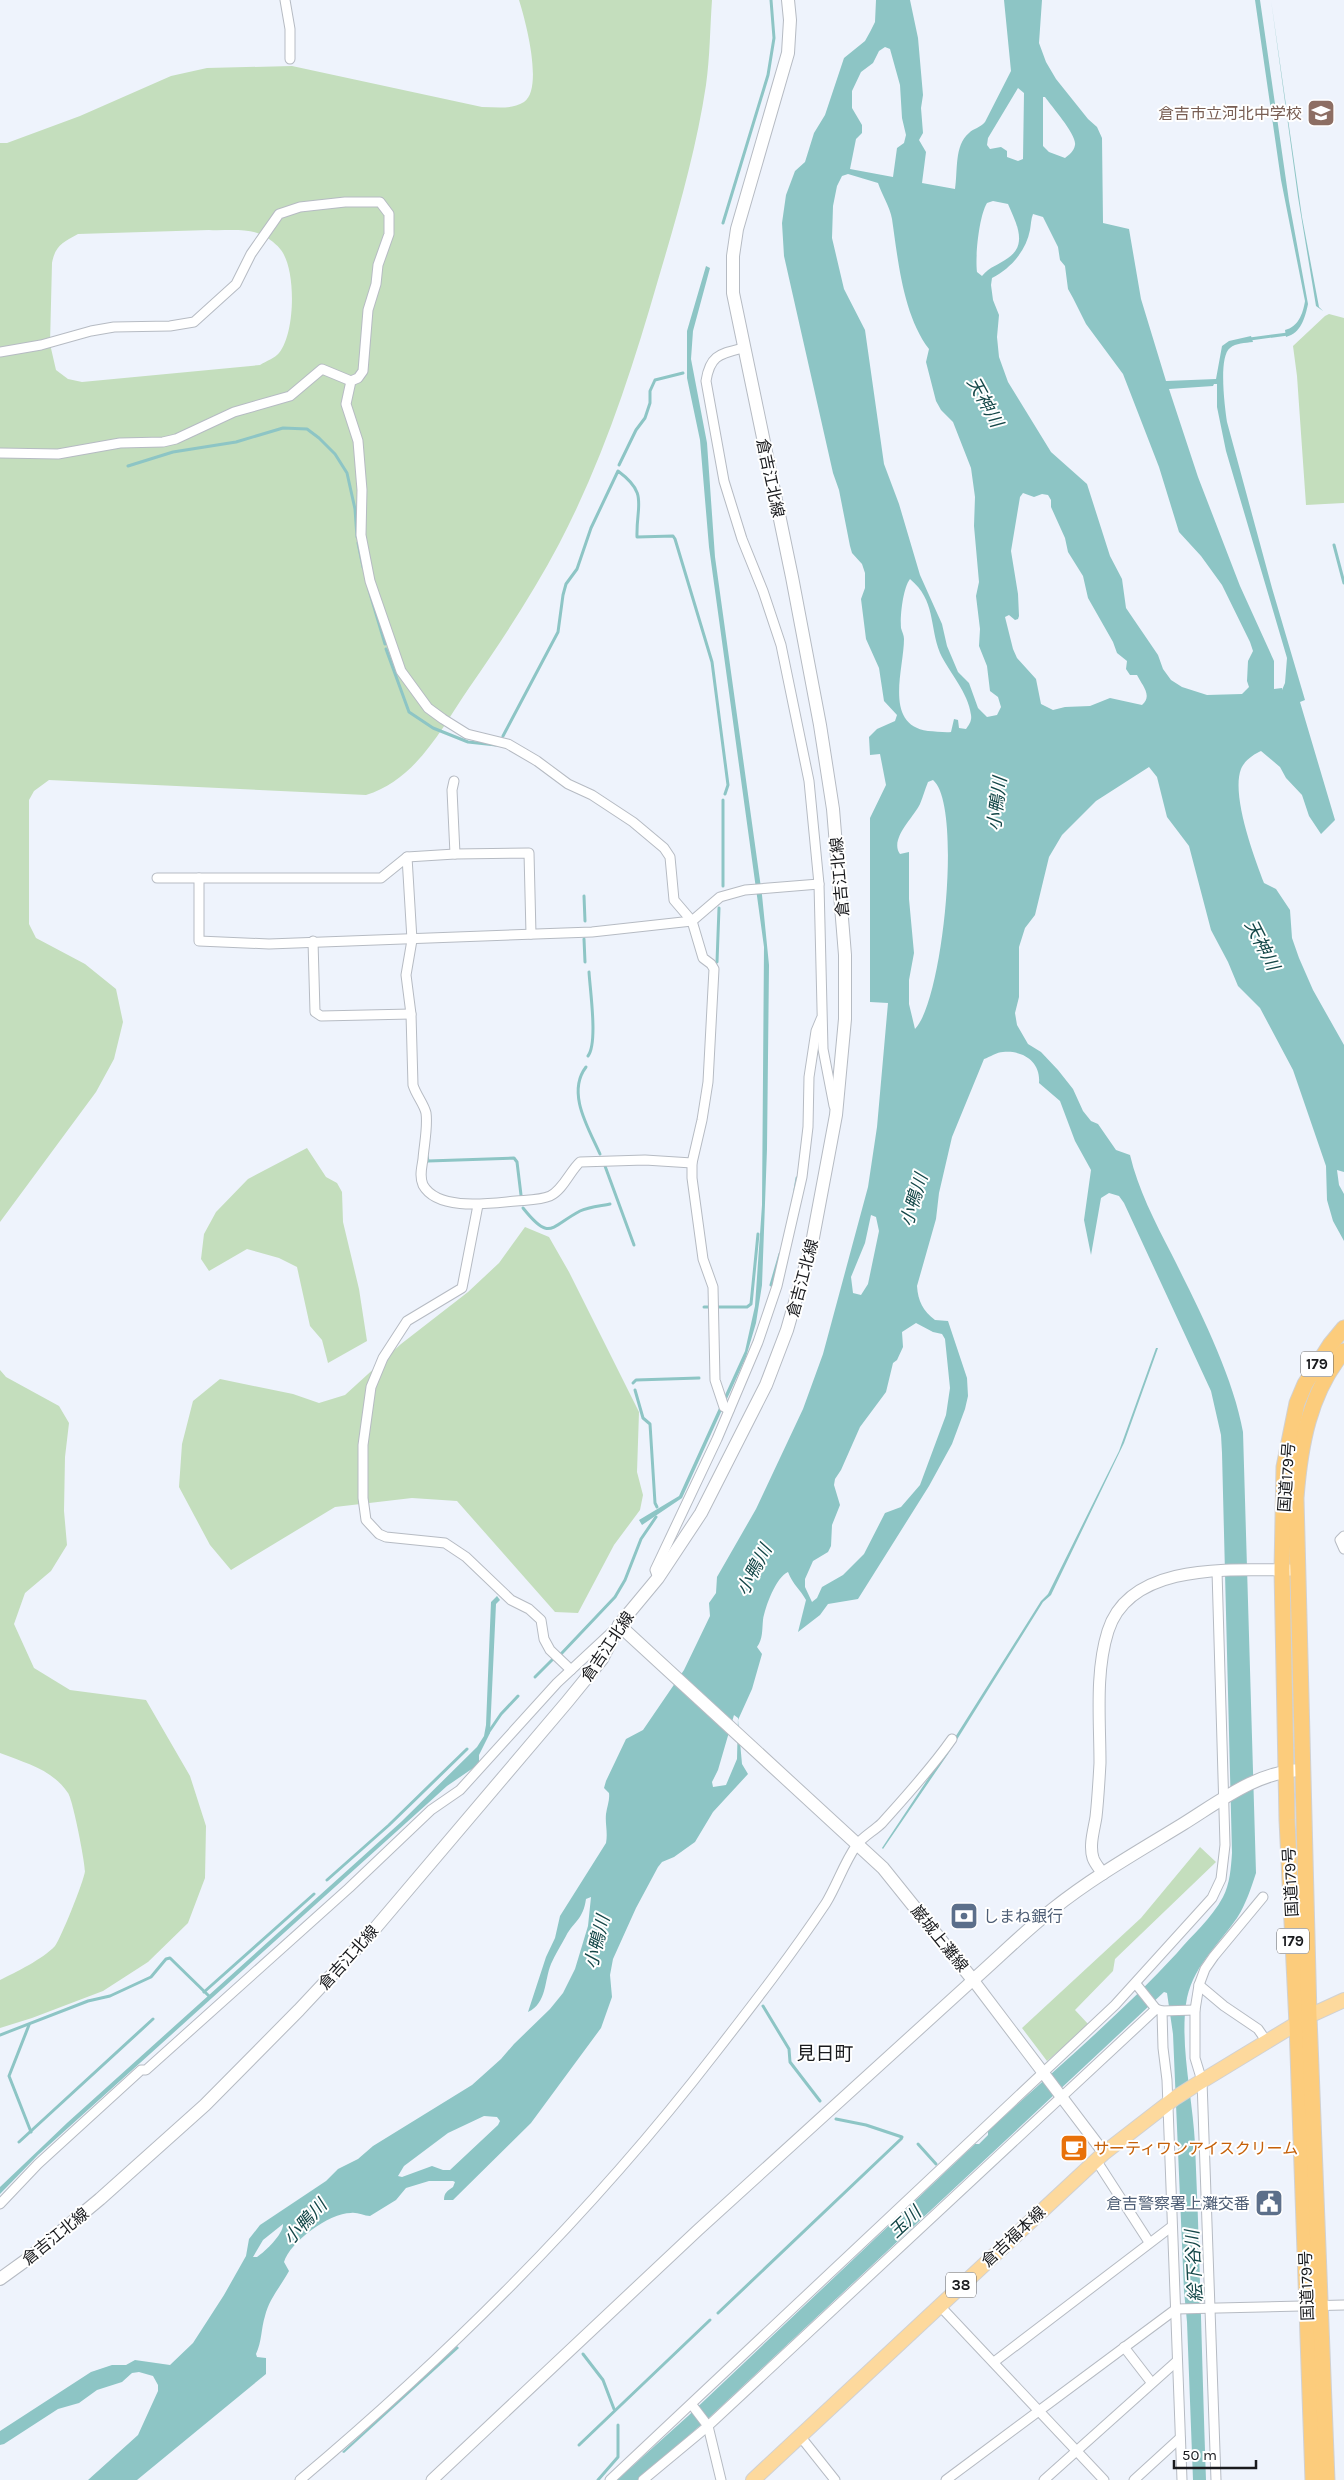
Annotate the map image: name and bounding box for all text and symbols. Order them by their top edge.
school or university icon: 倉吉市立河北中学校 [1306,98,1336,128]
place label: 倉吉市立河北中学校 [1158,104,1302,123]
water label: 天神川 [962,373,1009,433]
street label: 倉吉江北線 [753,437,788,519]
water label: 小鴨川 [983,774,1011,832]
street label: 倉吉江北線 [827,836,852,918]
water label: 天神川 [1240,916,1285,976]
water label: 小鴨川 [896,1169,933,1229]
street label: 倉吉江北線 [783,1237,822,1319]
road number: 179 [1301,1352,1333,1376]
street label: 国道179号 [1275,1441,1298,1513]
water label: 小鴨川 [732,1539,777,1599]
street label: 倉吉江北線 [577,1608,638,1685]
street label: 国道179号 [1279,1846,1302,1917]
street label: 巌城上灘線 [907,1901,972,1975]
bank icon: しまね銀行 [949,1901,979,1931]
place label: しまね銀行 [983,1907,1063,1926]
water label: 小鴨川 [580,1911,615,1971]
street label: 倉吉江北線 [315,1921,382,1993]
road number: 179 [1277,1928,1309,1954]
district label: 見日町 [796,2043,854,2065]
cafe icon: サーティワンアイスクリーム [1059,2133,1089,2163]
place label: サーティワンアイスクリーム [1093,2139,1298,2158]
public building icon: 倉吉警察署上灘交番 [1254,2188,1284,2218]
water label: 小鴨川 [279,2193,333,2249]
place label: 倉吉警察署上灘交番 [1106,2194,1250,2213]
water label: 玉川 [884,2200,927,2242]
street label: 倉吉福本線 [978,2202,1049,2271]
street label: 倉吉江北線 [18,2204,92,2269]
water label: 絵下谷川 [1181,2227,1207,2303]
street label: 国道179号 [1296,2251,1317,2321]
road number: 38 [946,2272,976,2298]
scale bar [1174,2438,1256,2470]
text: 50 m [1182,2446,1217,2464]

